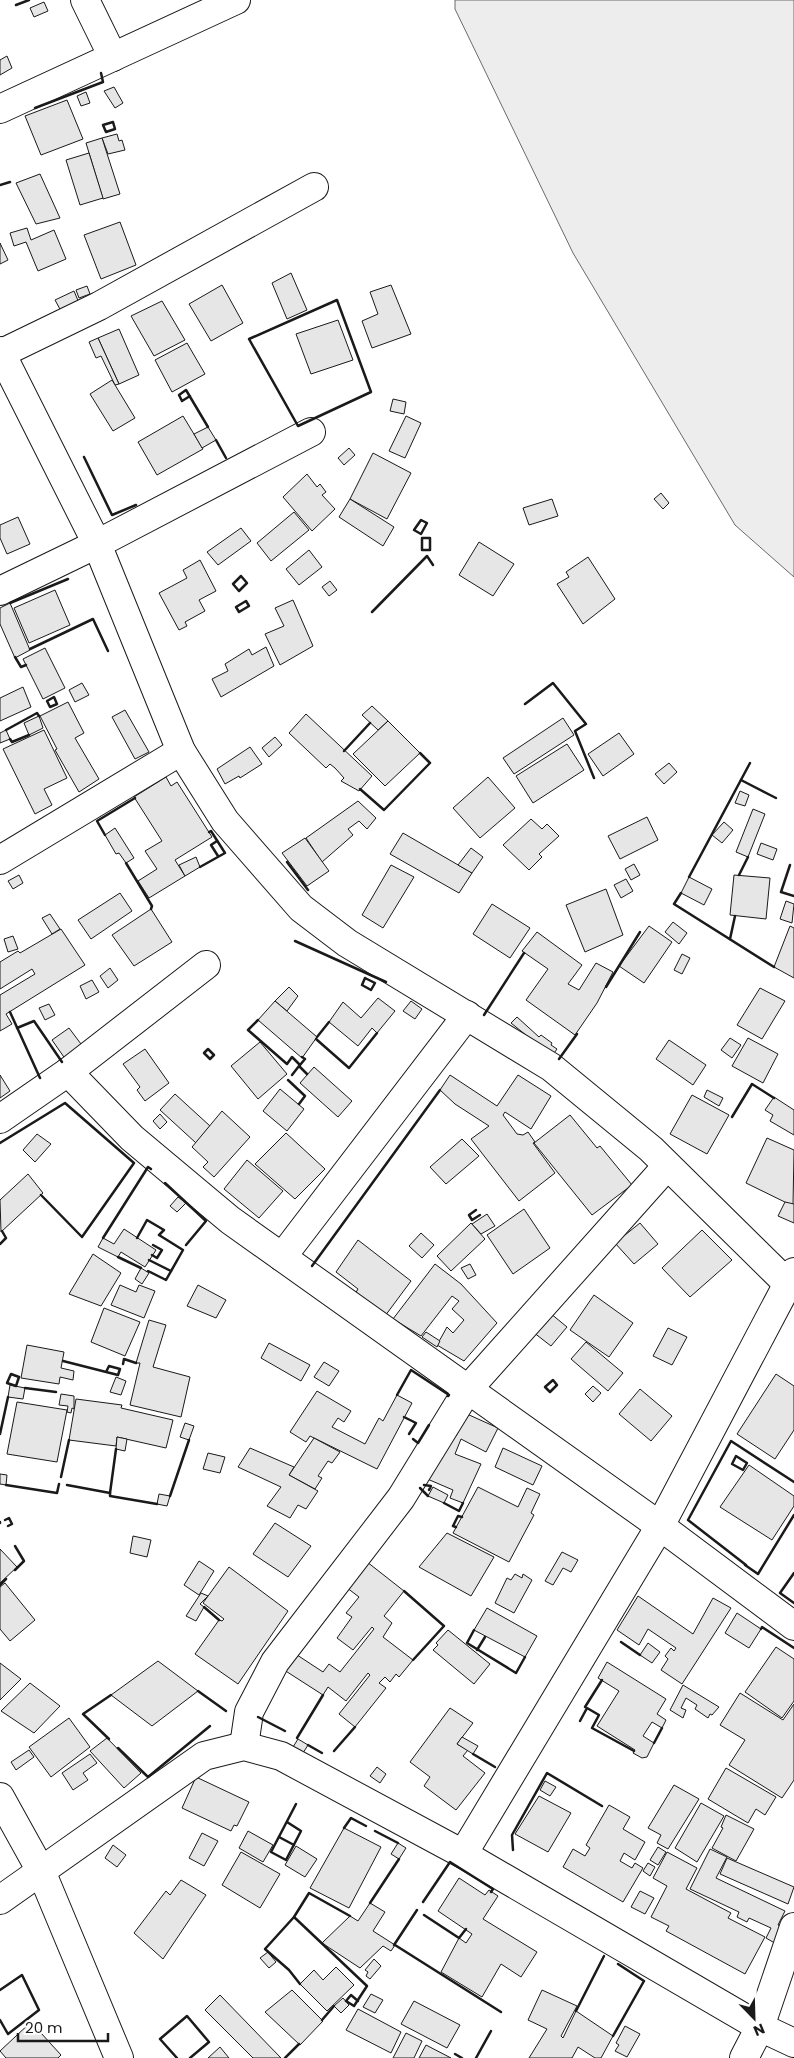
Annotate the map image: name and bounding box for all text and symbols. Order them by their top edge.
north arrow [729,1993,779,2043]
scale bar [18,2010,108,2042]
text: 20 m [25,2017,63,2038]
text: N [750,2019,768,2041]

